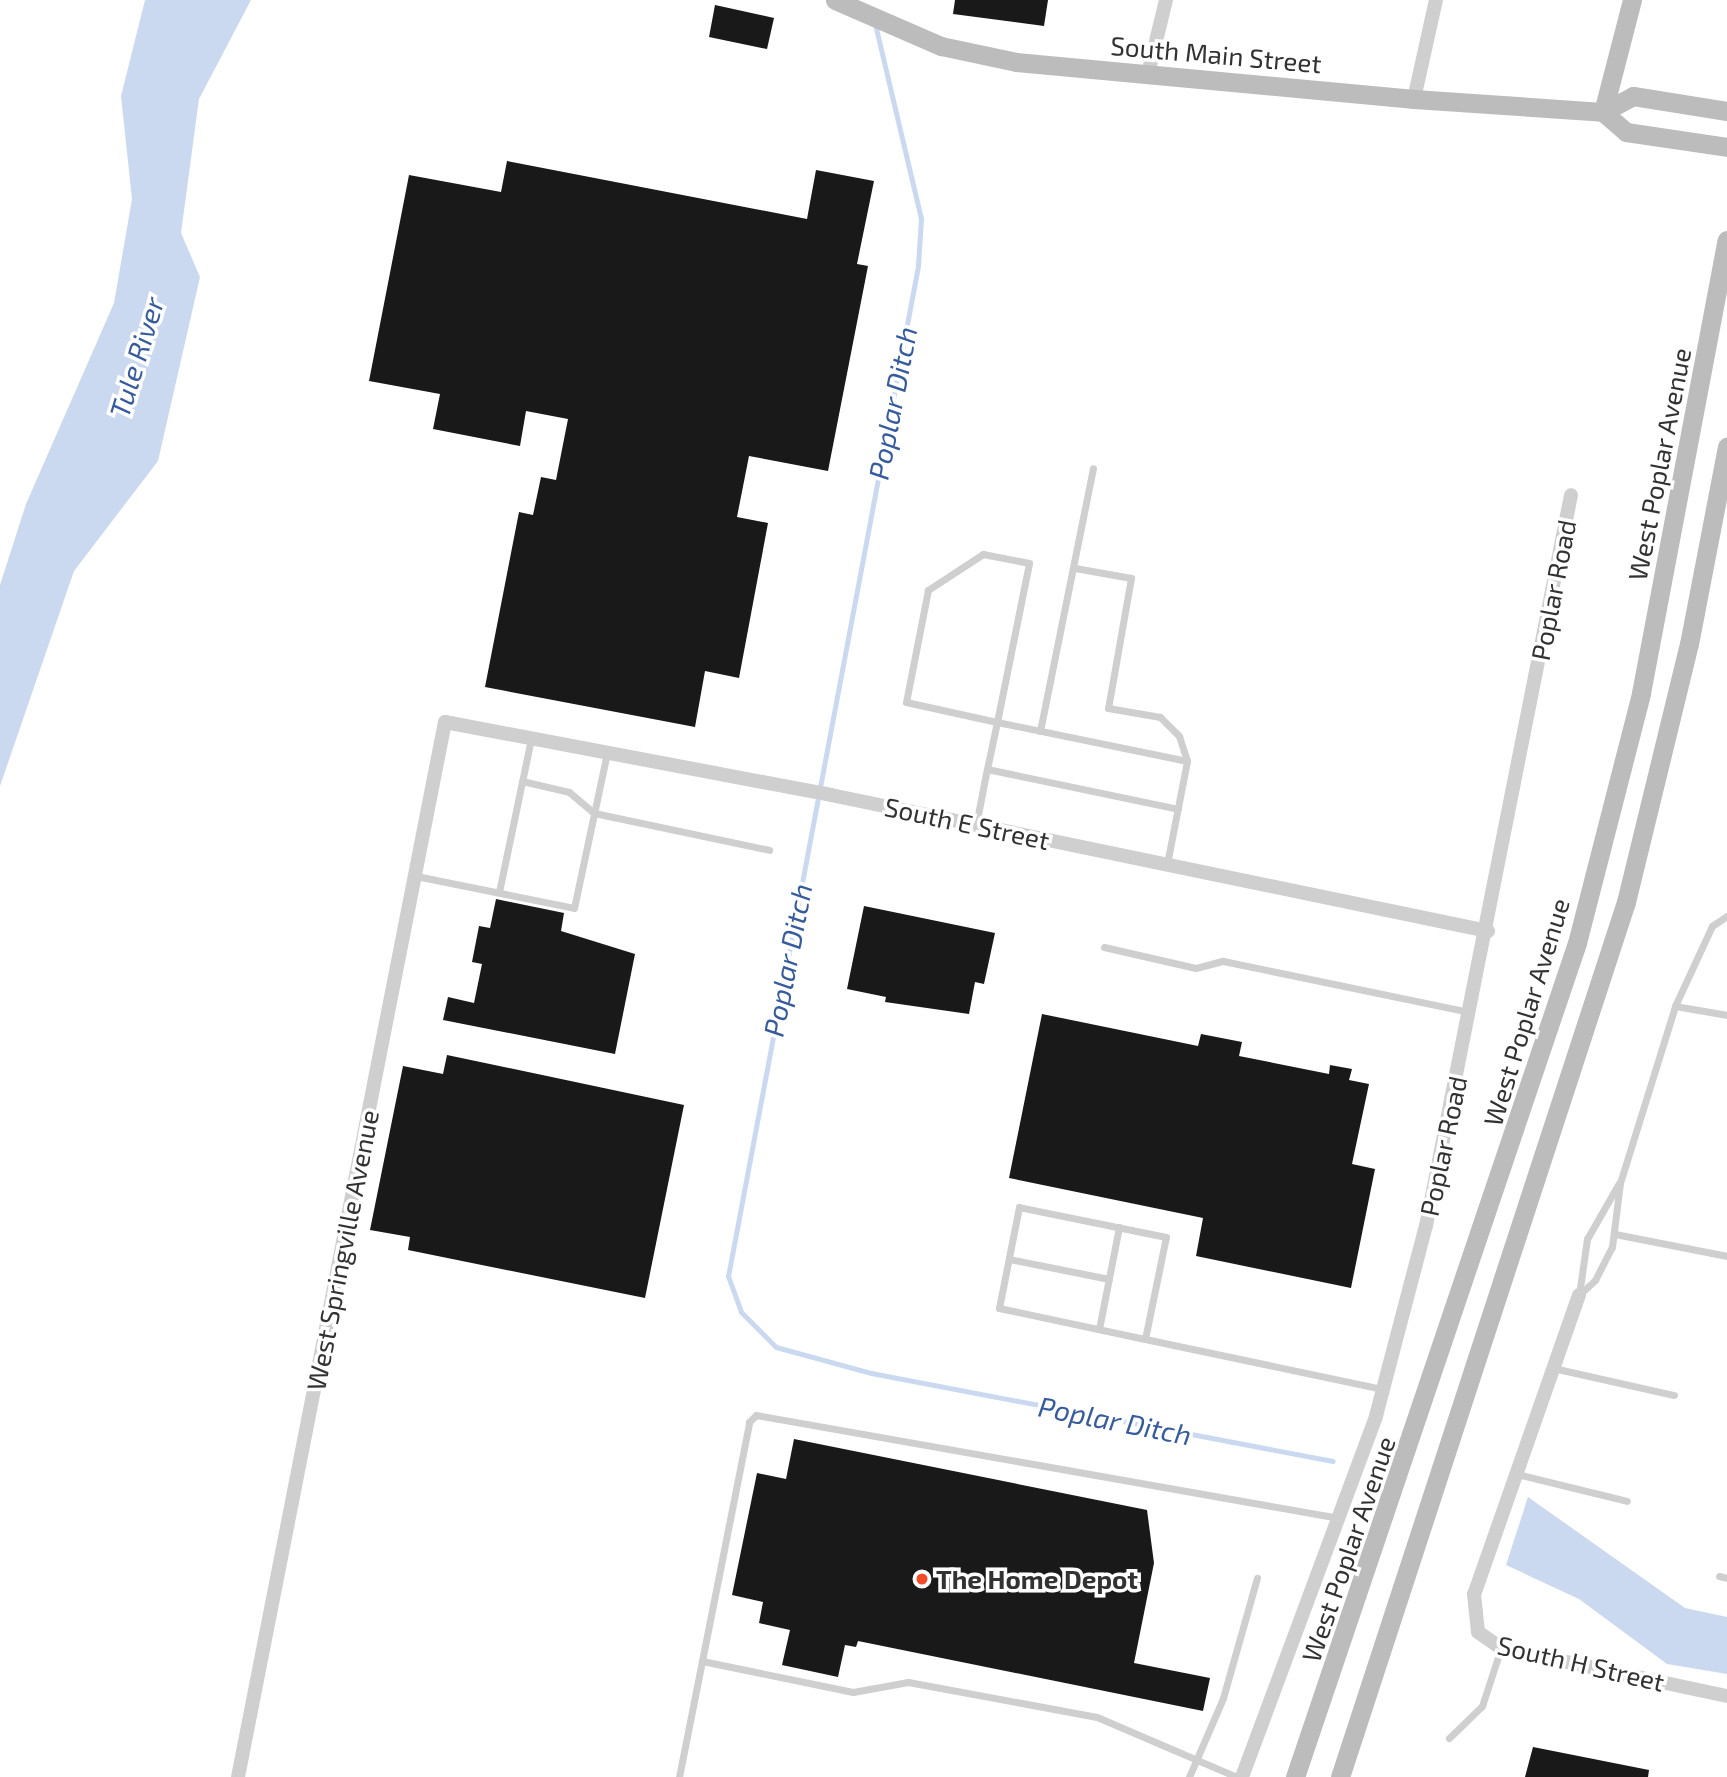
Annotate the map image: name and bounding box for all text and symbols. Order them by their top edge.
street label: South Main Street [1109,29,1323,79]
water label: Tule River [102,293,170,421]
water label: Poplar Ditch [861,323,923,483]
street label: West Poplar Avenue [1621,344,1697,584]
street label: Poplar Road [1524,517,1582,663]
street label: South E Street [882,790,1052,856]
water label: Poplar Ditch [756,880,818,1040]
street label: West Poplar Avenue [1476,894,1576,1130]
street label: Poplar Road [1413,1073,1473,1219]
street label: West Springville Avenue [299,1107,385,1393]
water label: Poplar Ditch [1035,1389,1195,1451]
street label: West Poplar Avenue [1295,1432,1401,1666]
place label: The Home Depot [936,1563,1138,1595]
marker: The Home Depot [914,1571,930,1587]
street label: South H Street [1494,1629,1668,1697]

